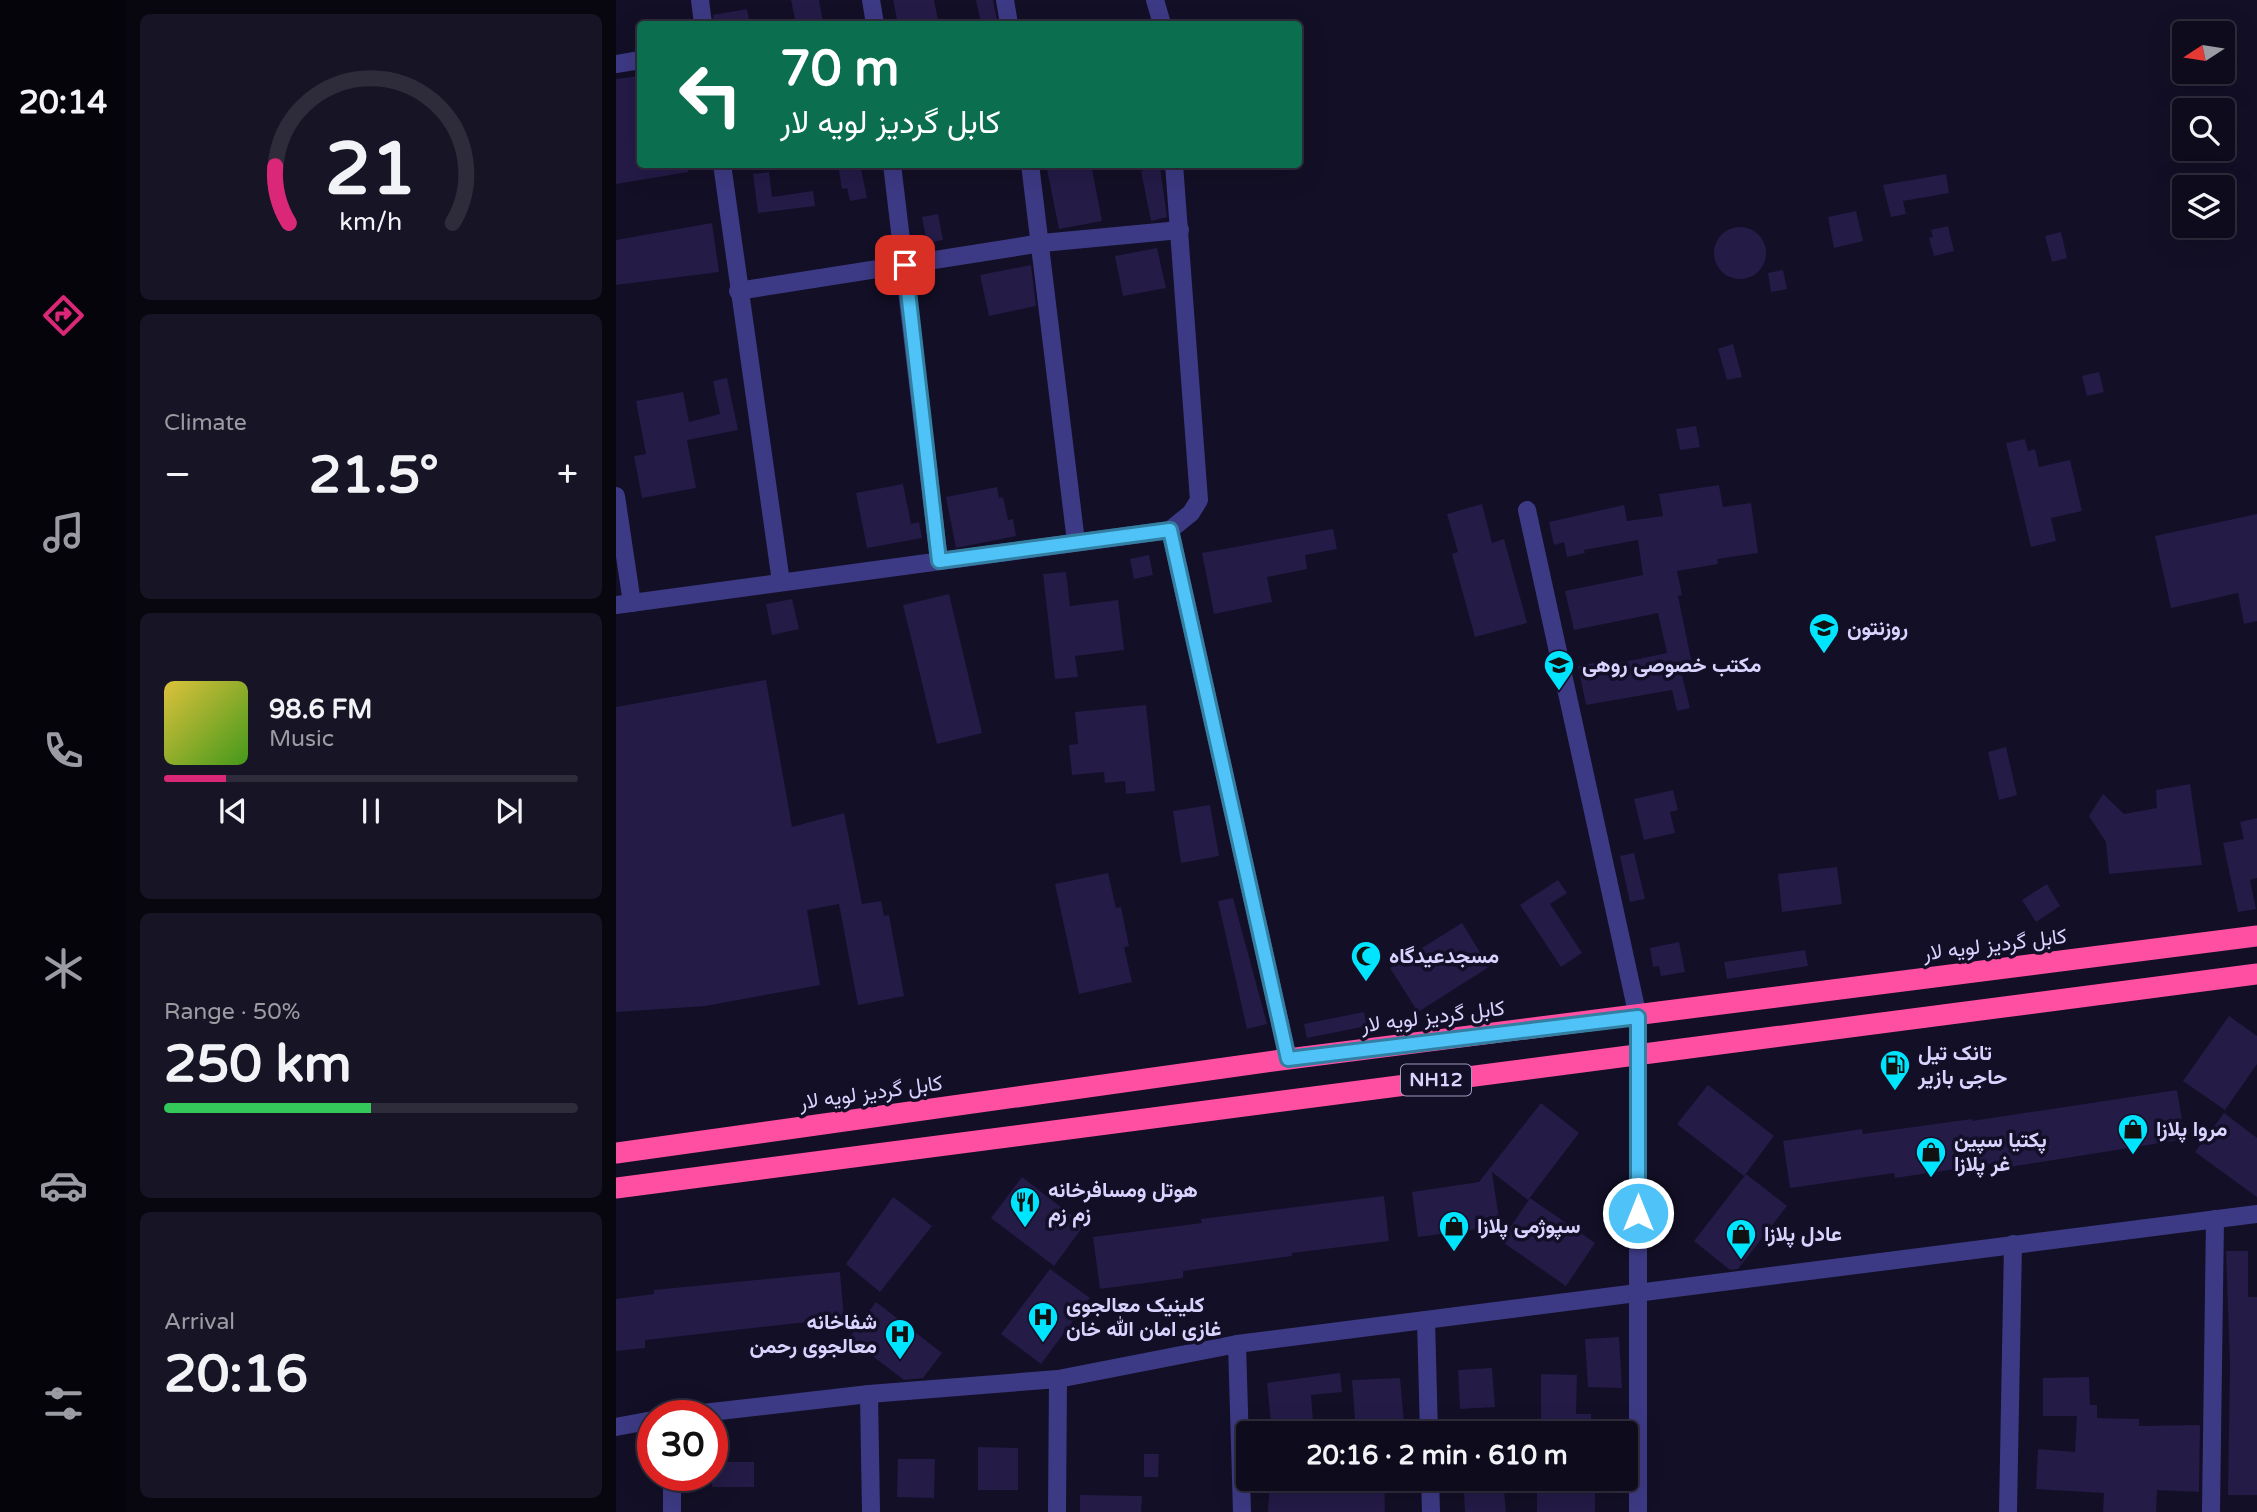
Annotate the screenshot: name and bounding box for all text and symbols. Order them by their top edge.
north arrow [2172,21,2235,84]
map controls [2172,21,2235,238]
text: 70 m [780,40,899,99]
icon: left [665,49,756,140]
text: 20:14 [19,84,107,122]
button: search [2172,98,2235,161]
text: کابل گردیز لویه لار [780,104,1000,142]
text: 21 [325,126,417,214]
button: layers [2172,175,2235,238]
text: km/h [340,207,402,237]
pin [875,235,935,295]
icon: arrive [886,246,924,284]
icon: directions [39,291,88,340]
text: Climate [164,409,247,437]
text: 21.5° [309,444,439,507]
text: − [164,452,191,498]
text: + [557,452,578,498]
icon: music [39,508,88,557]
school or university icon: روزنتون [1807,611,1841,655]
place label: روزنتون [1847,616,1908,641]
school or university icon: مکتب خصوصی روهی [1542,648,1576,692]
place label: مکتب خصوصی روهی [1582,653,1761,678]
text: 98.6 FM [269,694,372,725]
text: Music [269,725,334,753]
icon: phone [39,726,88,775]
icon: previous [214,792,252,830]
icon: pause [352,792,390,830]
icon: next [490,792,528,830]
street label: کابل گردیز لویه لار [1921,924,2068,966]
mosque icon: مسجدعیدگاه [1349,939,1383,983]
icon: climate [39,944,88,993]
place label: مسجدعیدگاه [1389,944,1499,969]
street label: کابل گردیز لویه لار [1359,996,1506,1038]
text: Range · 50% [164,998,300,1026]
text: 250 km [164,1033,352,1096]
place label: تانک تیل حاجی بازیر [1917,1041,2007,1090]
fuel station icon: تانک تیل حاجی بازیر [1878,1048,1912,1092]
road number: NH12 [1401,1064,1471,1096]
street label: کابل گردیز لویه لار [797,1071,944,1116]
shop icon: مروا پلازا [2116,1112,2150,1156]
place label: مروا پلازا [2156,1117,2227,1143]
place label: پکتیا سپین غر پلازا [1954,1128,2047,1178]
shop icon: پکتیا سپین غر پلازا [1914,1135,1948,1179]
icon: car [39,1161,88,1210]
position arrow [1601,1176,1675,1250]
place label: هوتل ومسافرخانه زم زم [1048,1178,1198,1228]
restaurant icon: هوتل ومسافرخانه زم زم [1008,1185,1042,1229]
shop icon: سپوژمی پلازا [1437,1209,1471,1253]
place label: سپوژمی پلازا [1477,1214,1580,1240]
shop icon: عادل پلازا [1724,1217,1758,1261]
place label: عادل پلازا [1764,1222,1842,1248]
place label: کلینیک معالجوی غازی امان الله خان [1066,1293,1222,1342]
hospital icon: کلینیک معالجوی غازی امان الله خان [1026,1300,1060,1344]
text: Arrival [164,1308,235,1336]
place label: شفاخانه معالجوی رحمن [749,1310,877,1359]
hospital icon: شفاخانه معالجوی رحمن [883,1317,917,1361]
text: 20:16 [164,1343,308,1406]
icon: filters [39,1379,88,1428]
speed limit sign: 30 [637,1400,728,1491]
text: 20:16 · 2 min · 610 m [1306,1440,1568,1471]

